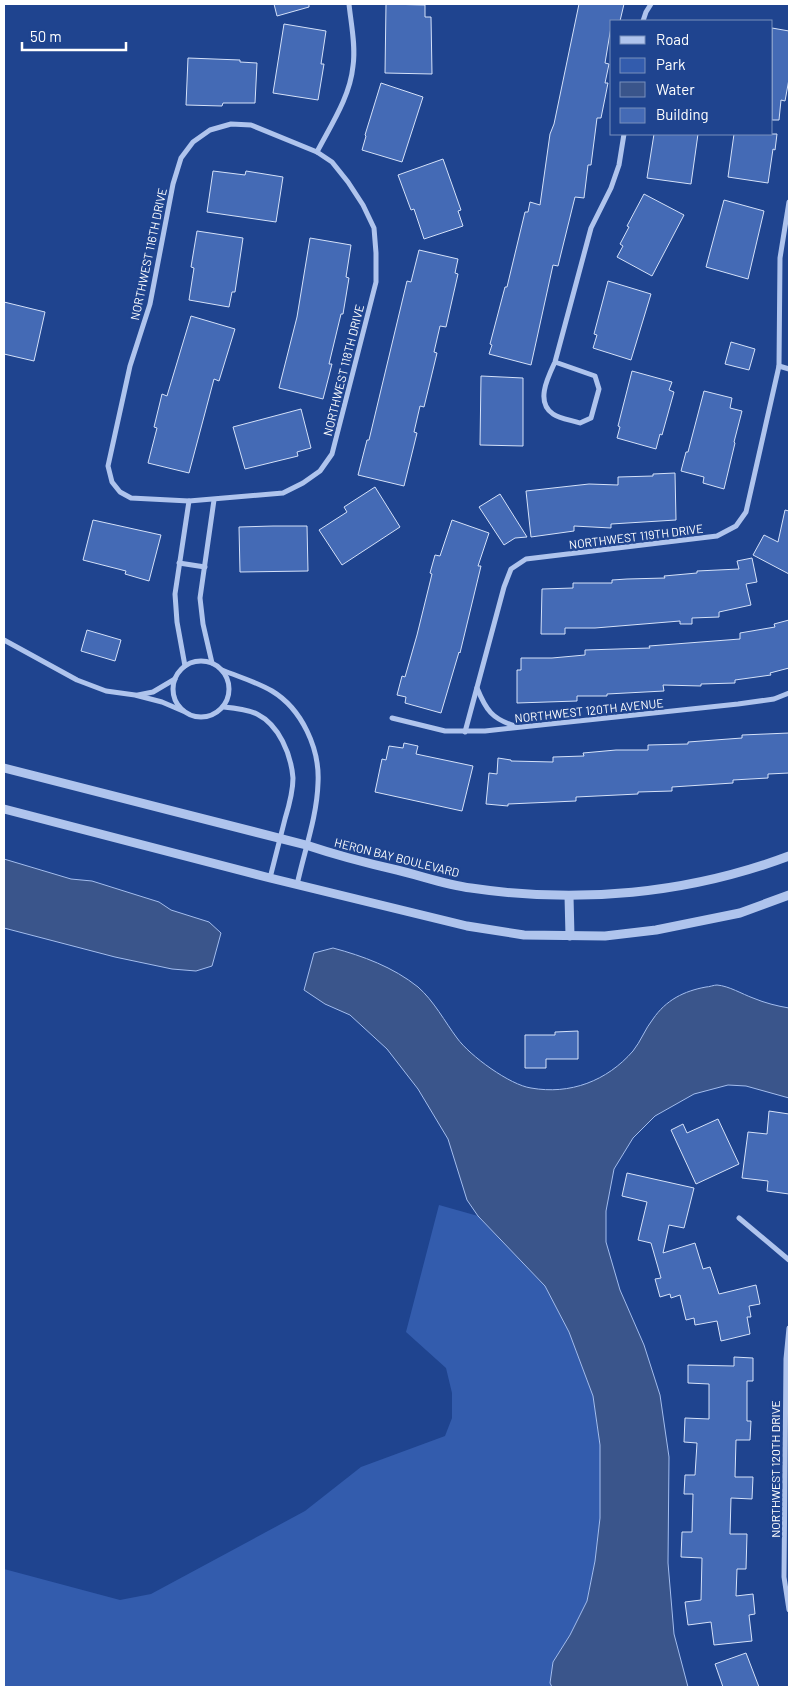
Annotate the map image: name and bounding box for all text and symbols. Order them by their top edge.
scale bar [22,20,126,52]
legend [610,20,773,135]
text: 50 m [30,27,62,45]
text: Road [656,30,689,48]
text: Park [656,55,686,73]
text: Water [656,80,695,98]
text: Building [656,105,709,123]
street label: NORTHWEST 116TH DRIVE [127,187,169,321]
street label: NORTHWEST 118TH DRIVE [320,303,366,437]
street label: NORTHWEST 119TH DRIVE [568,521,704,551]
street label: NORTHWEST 120TH AVENUE [514,695,664,725]
street label: HERON BAY BOULEVARD [333,835,461,879]
street label: NORTHWEST 120TH DRIVE [768,1400,782,1538]

